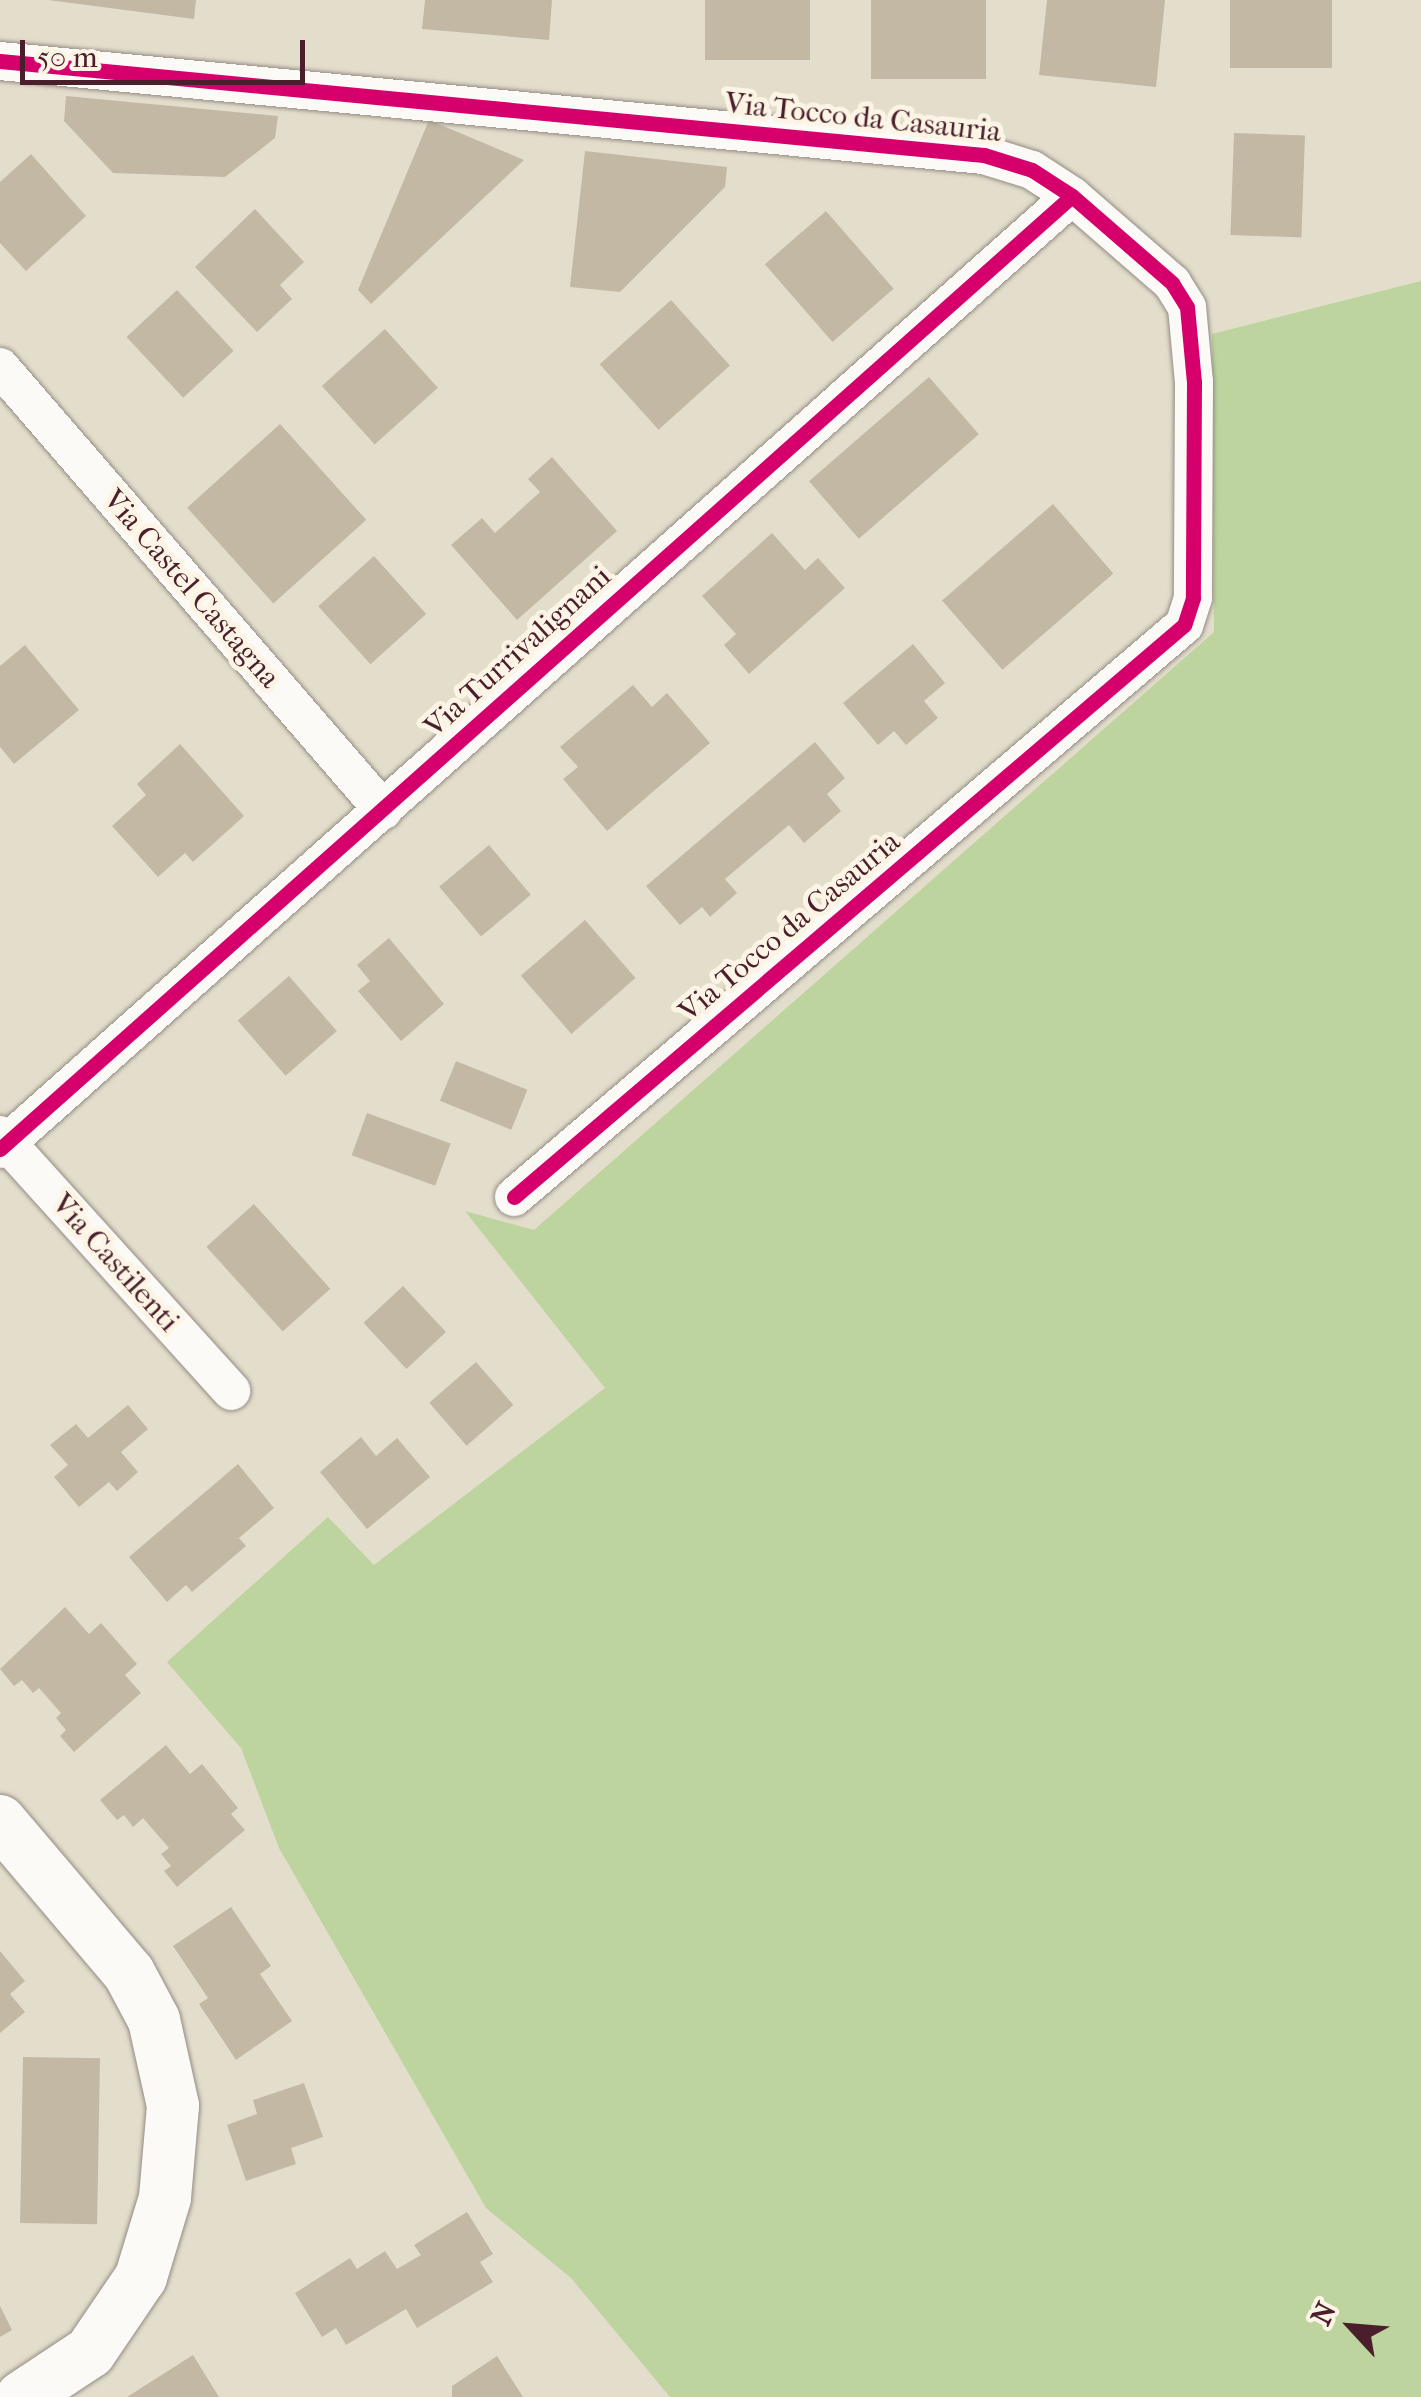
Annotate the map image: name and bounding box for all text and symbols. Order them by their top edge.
scale bar [25,20,310,82]
text: 50 m [37,40,98,75]
street label: Via Tocco da Casauria [723,86,1003,150]
street label: Via Castel Castagna [95,482,287,696]
street label: Via Turrivalignani [417,559,619,745]
street label: Via Tocco da Casauria [672,824,908,1030]
street label: Via Castilenti [44,1187,186,1339]
north arrow [1301,2277,1401,2377]
text: N [1304,2297,1343,2330]

